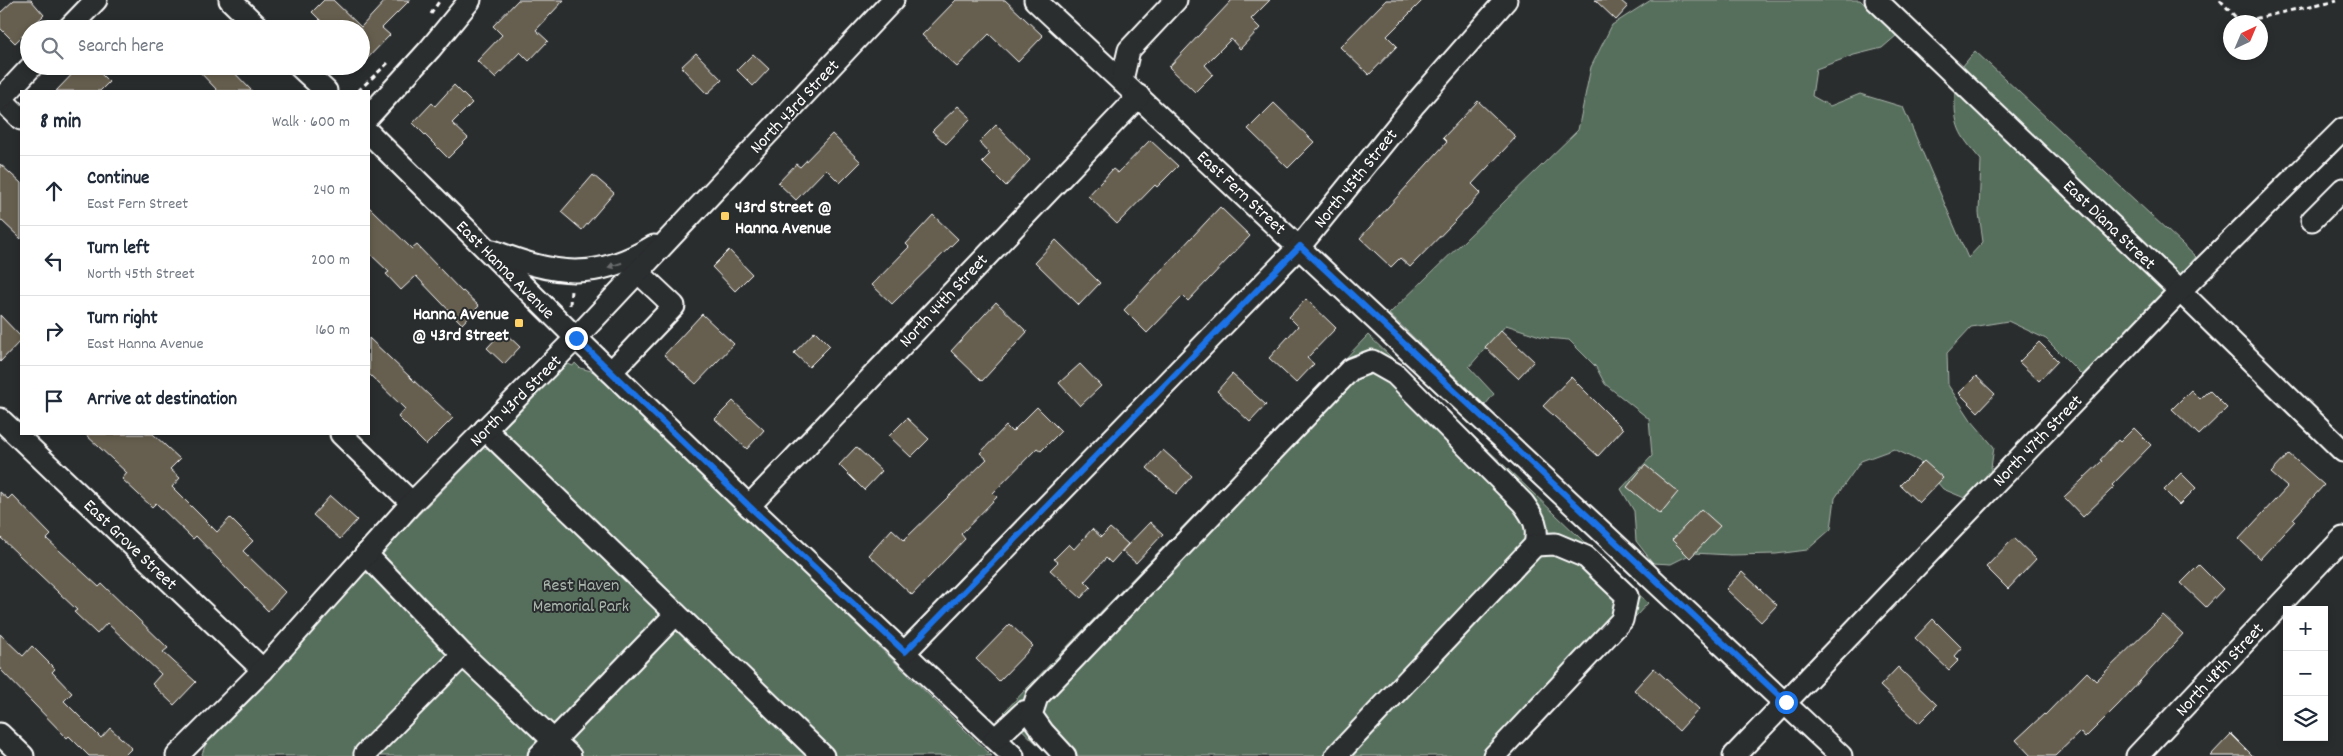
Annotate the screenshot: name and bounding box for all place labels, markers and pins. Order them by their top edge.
place label: 43rd Street @ Hanna Avenue [735,196,832,242]
marker: 43rd Street @ Hanna Avenue [719,210,731,222]
place label: Hanna Avenue @ 43rd Street [412,303,509,349]
marker: Hanna Avenue @ 43rd Street [513,317,525,329]

